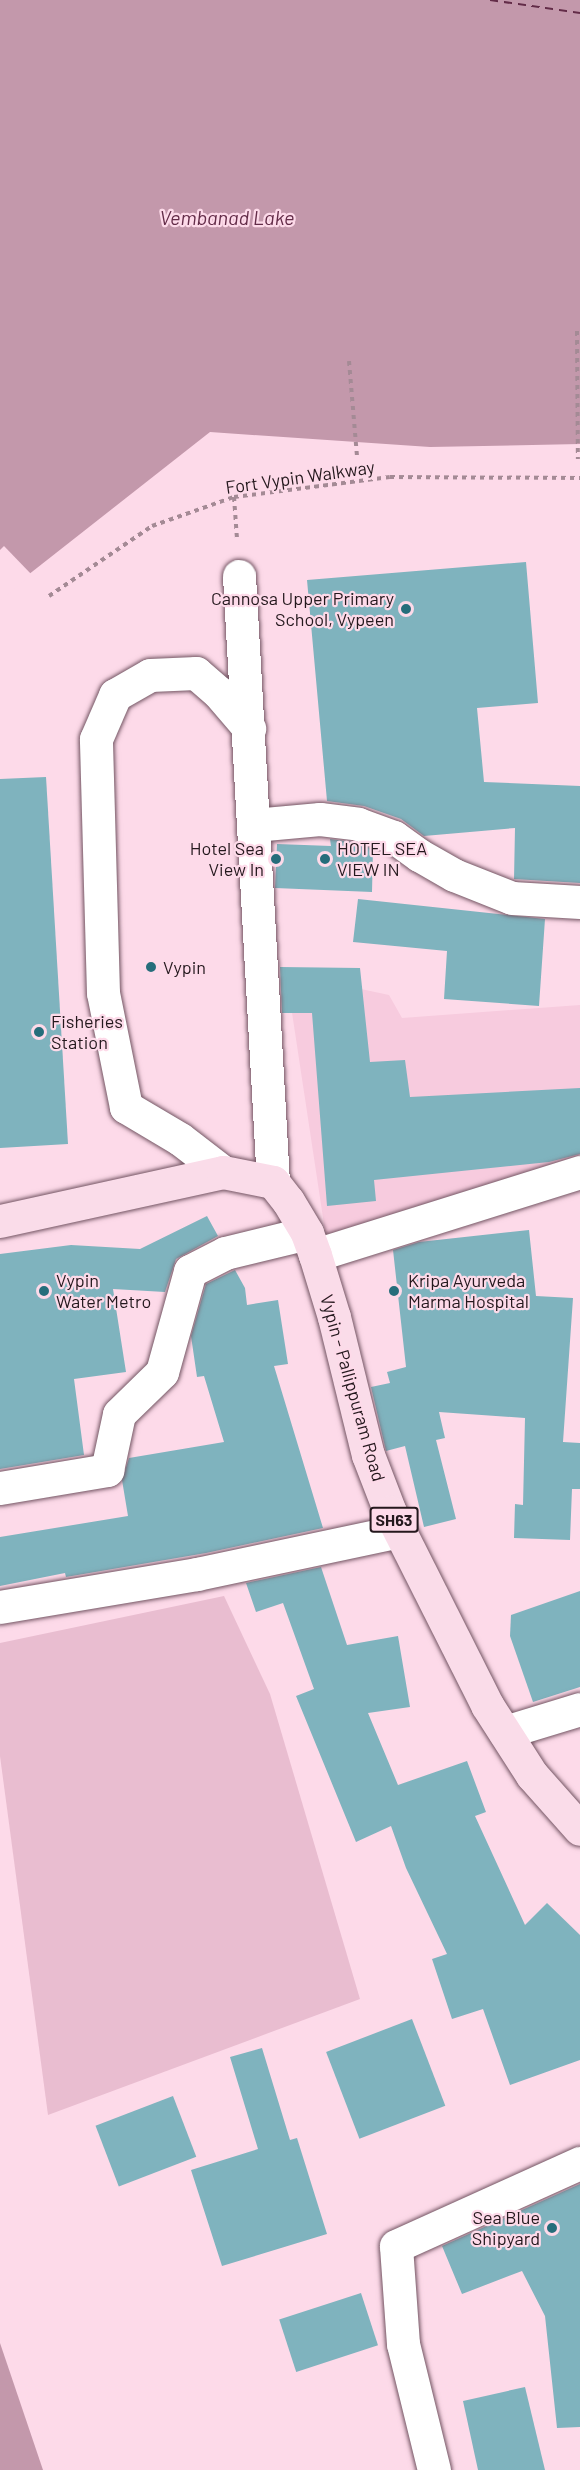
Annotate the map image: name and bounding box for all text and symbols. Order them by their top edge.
water label: Vembanad Lake [160,205,294,229]
street label: Fort Vypin Walkway [224,456,376,498]
place label: Cannosa Upper Primary School, Vypeen [211,588,394,630]
marker: Cannosa Upper Primary School, Vypeen [399,602,413,616]
place label: Hotel Sea View In [190,838,264,880]
place label: HOTEL SEA VIEW IN [337,838,427,880]
marker: Hotel Sea View In [269,852,283,866]
marker: HOTEL SEA VIEW IN [318,852,332,866]
place label: Vypin [163,956,206,978]
marker: Vypin [144,960,158,974]
place label: Fisheries Station [51,1011,123,1054]
marker: Fisheries Station [32,1025,46,1039]
place label: Vypin Water Metro [56,1270,151,1312]
place label: Kripa Ayurveda Marma Hospital [408,1270,529,1312]
marker: Kripa Ayurveda Marma Hospital [385,1282,403,1300]
marker: Vypin Water Metro [37,1284,51,1298]
street label: Vypin - Pallippuram Road [316,1292,390,1484]
road number: SH63 [368,1507,420,1533]
place label: Sea Blue Shipyard [472,2207,540,2250]
marker: Sea Blue Shipyard [545,2221,559,2235]

